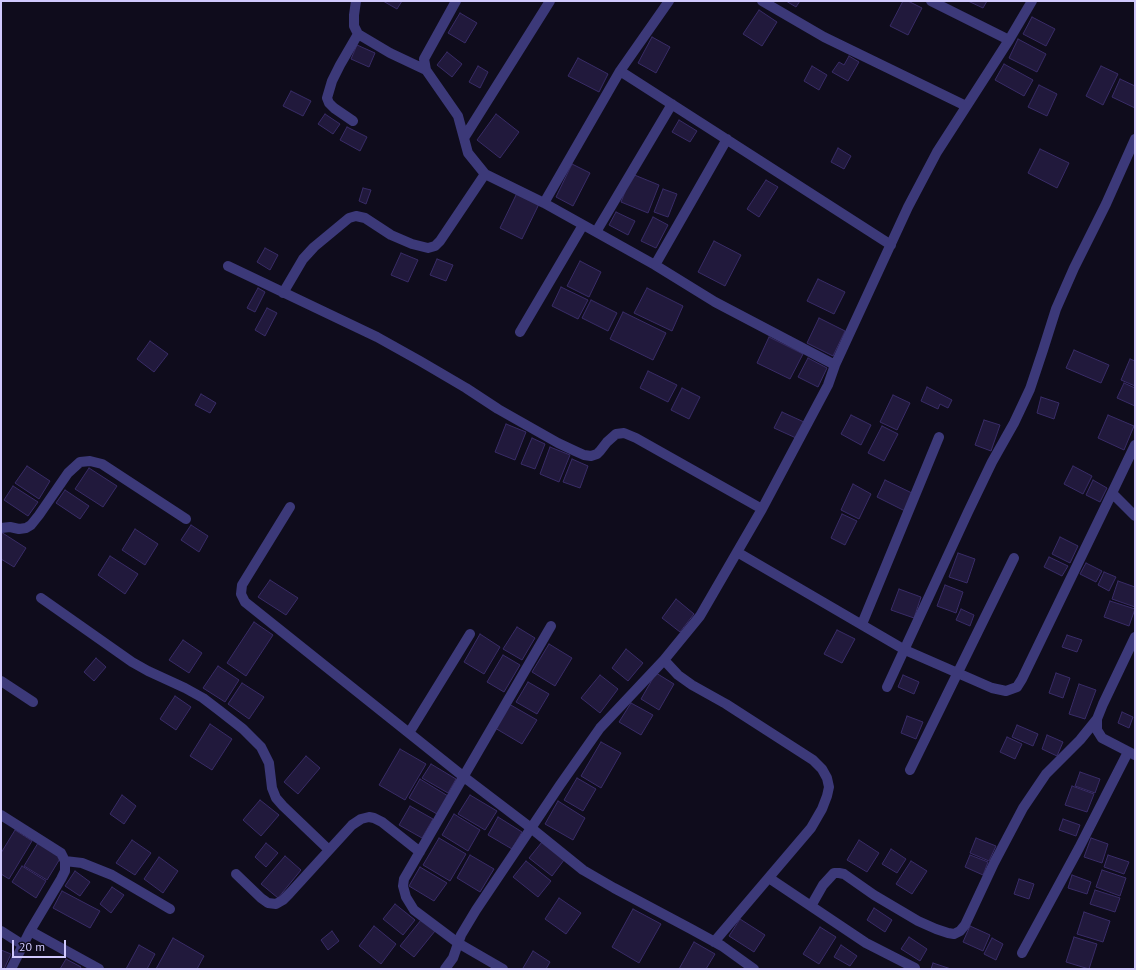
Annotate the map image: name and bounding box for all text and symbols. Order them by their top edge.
scale bar [14,932,68,958]
text: 20 m [19,939,45,954]

